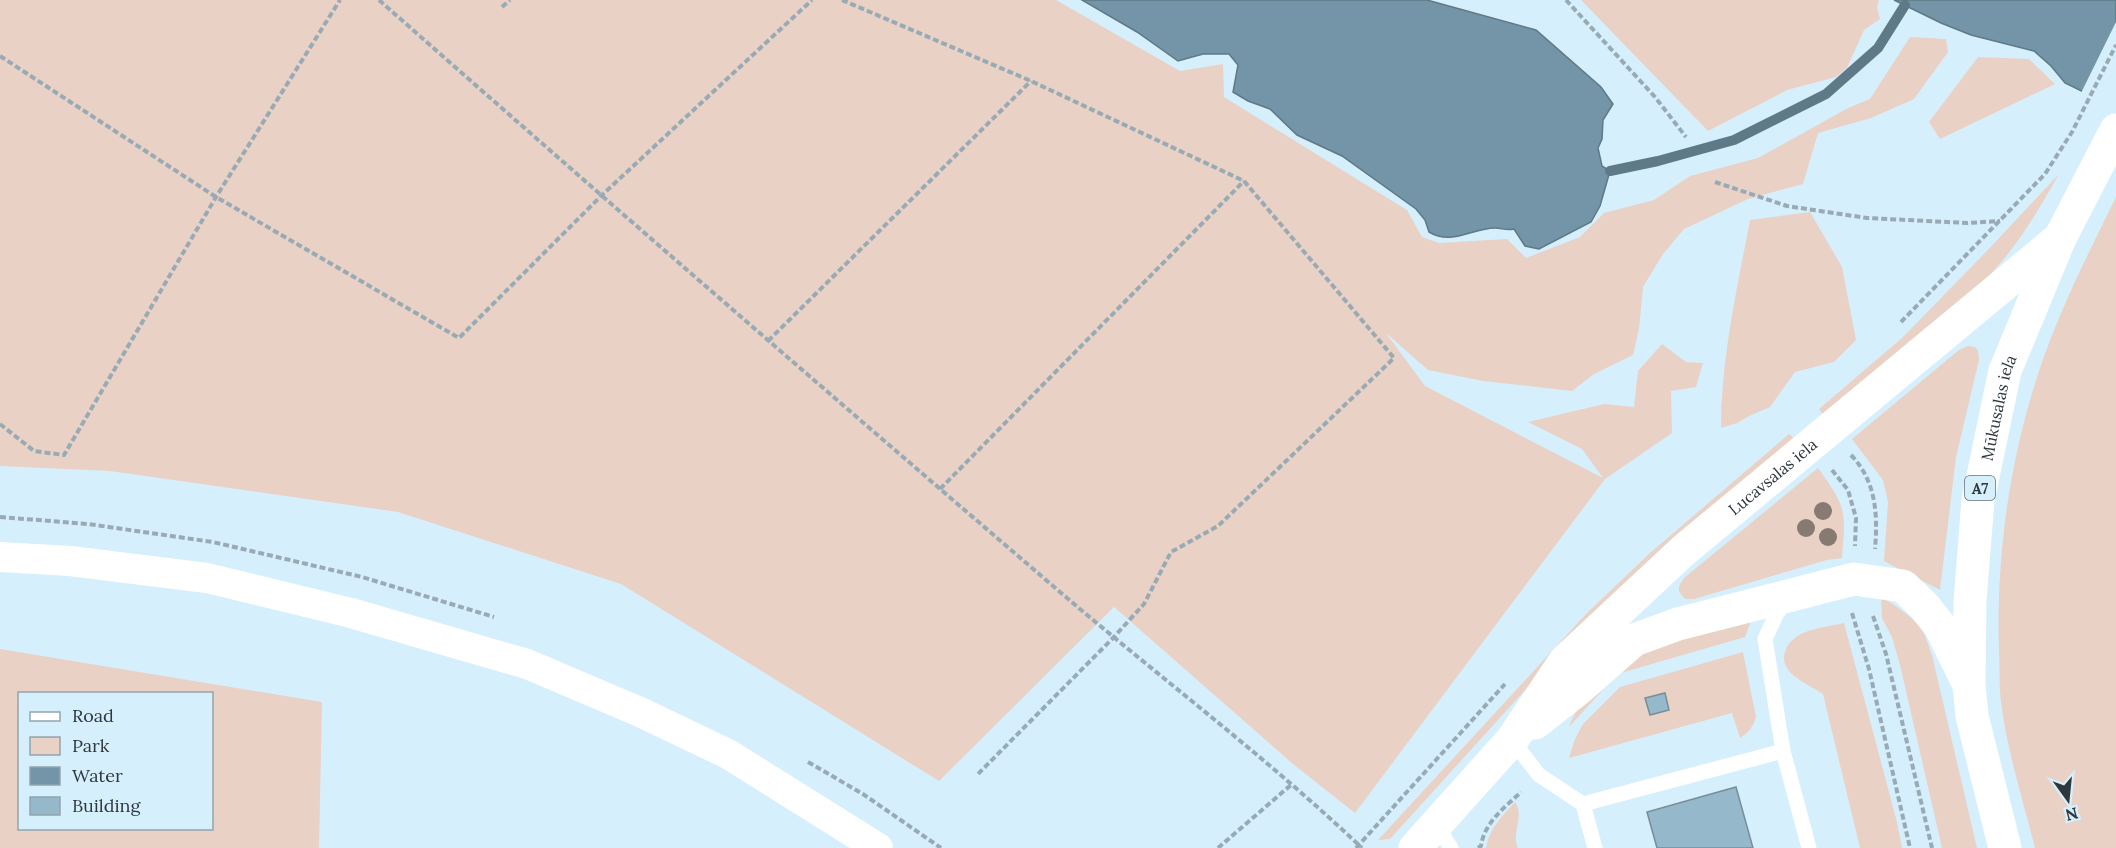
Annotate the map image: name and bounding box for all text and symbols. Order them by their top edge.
street label: Mūkusalas iela [1976,352,2021,463]
street label: Lucavsalas iela [1724,434,1821,519]
road number: A7 [1965,476,1995,500]
legend [18,692,213,830]
text: Road [72,704,114,727]
text: Park [72,734,110,757]
text: Water [72,764,123,787]
north arrow [2038,770,2098,830]
text: Building [72,794,142,817]
text: N [2063,803,2080,826]

